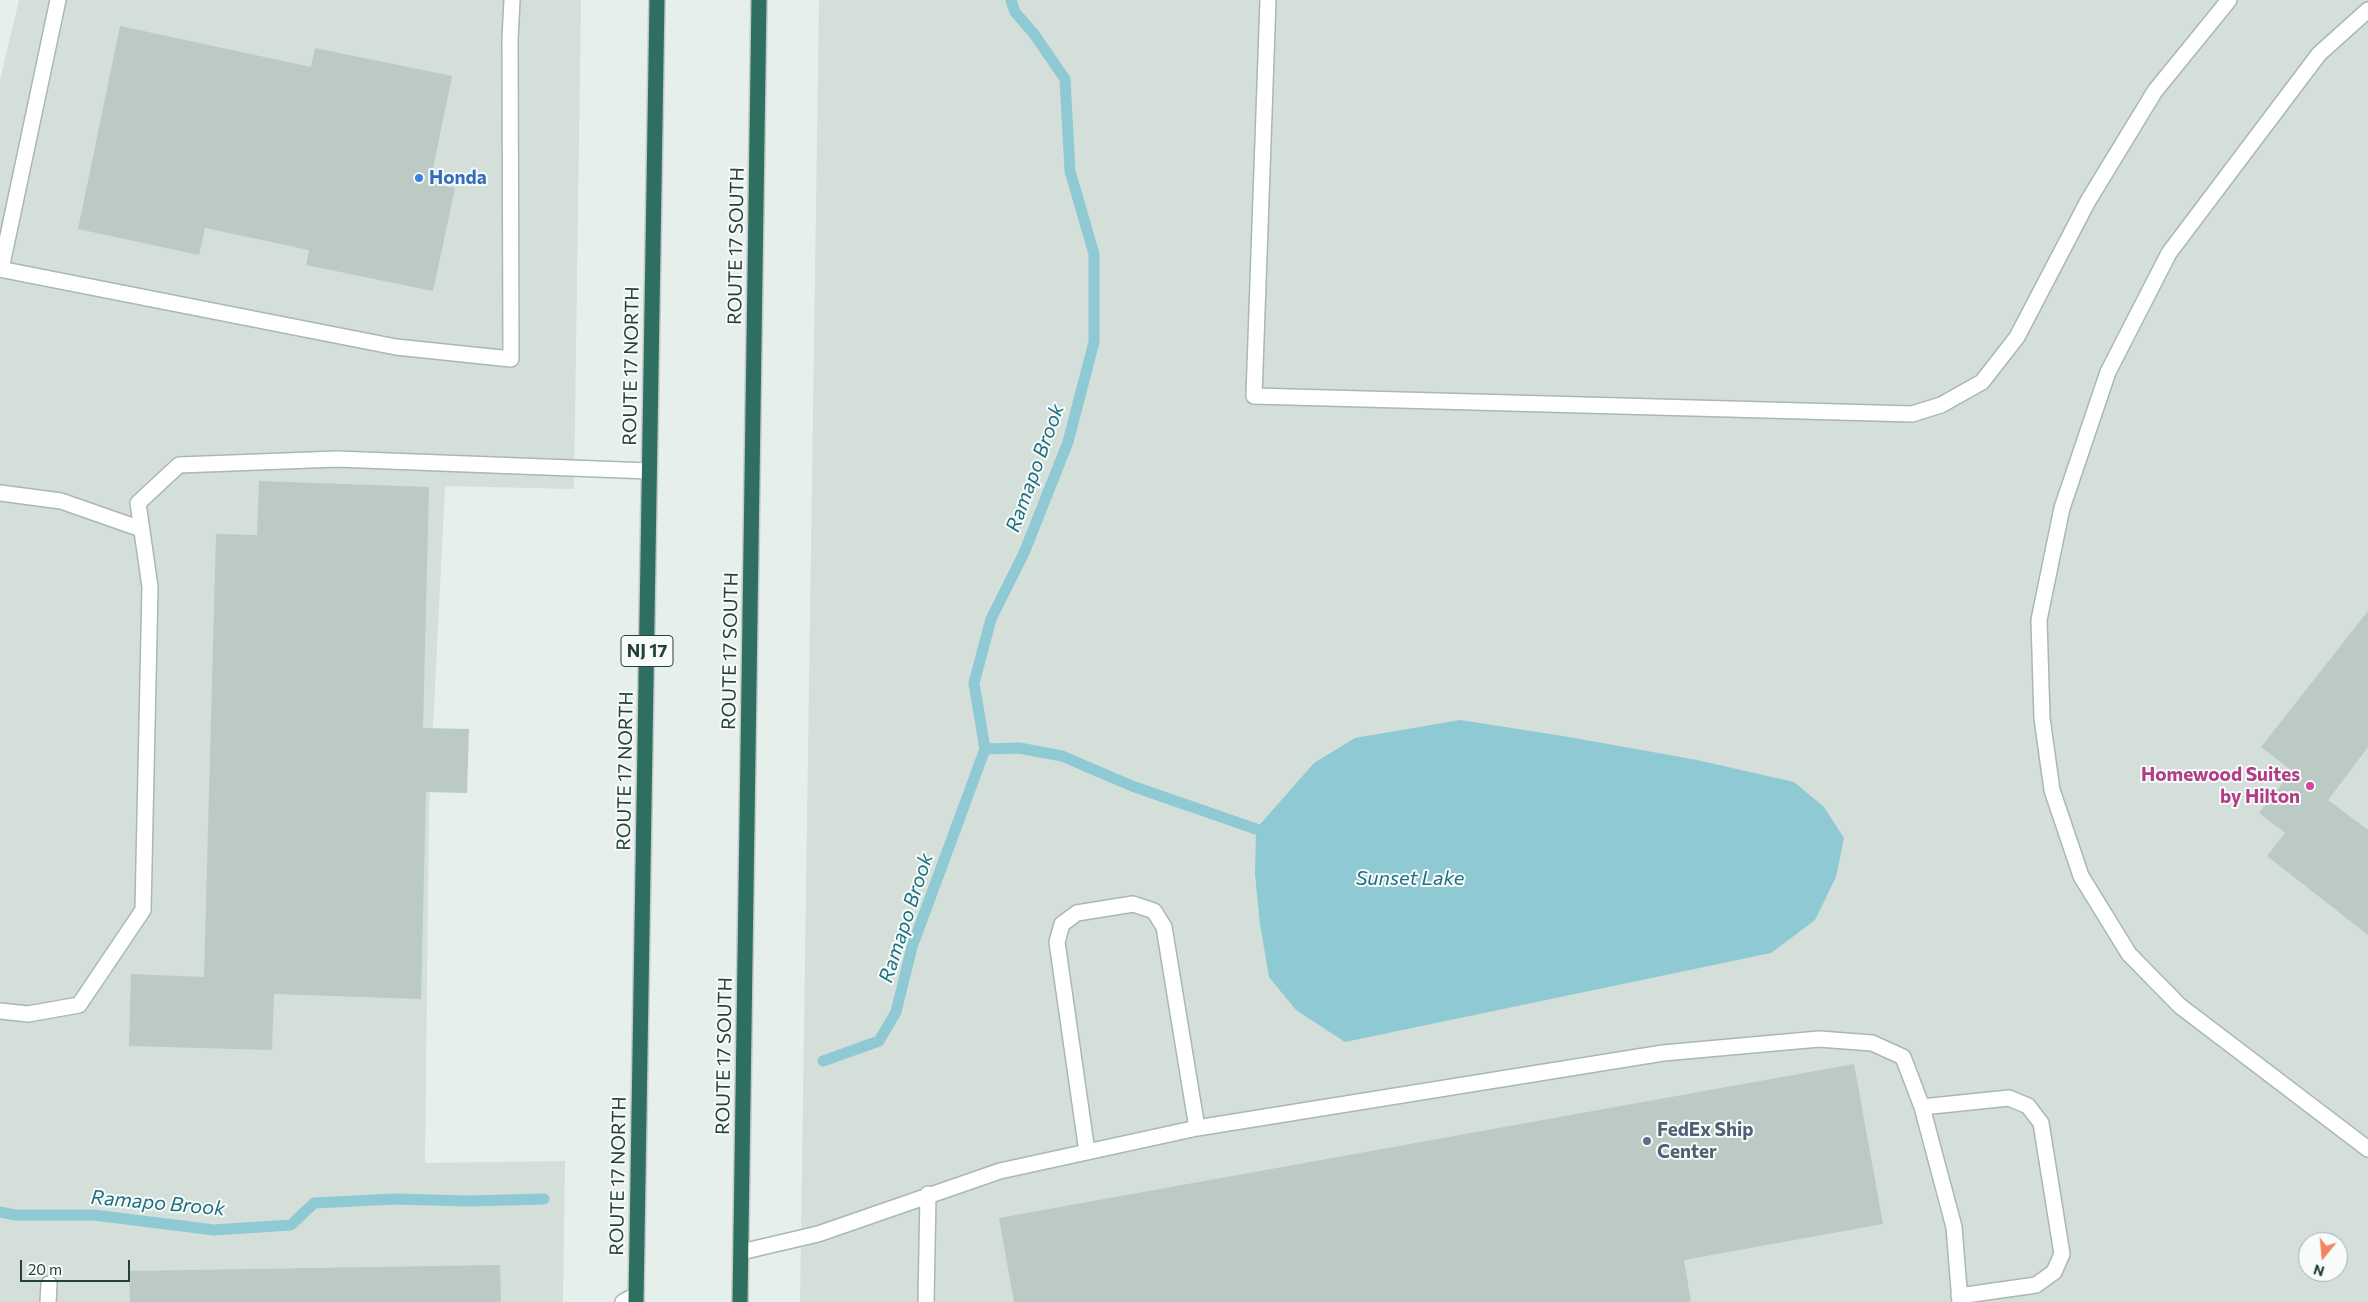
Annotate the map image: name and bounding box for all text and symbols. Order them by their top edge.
place label: Honda [429,167,487,189]
street label: ROUTE 17 SOUTH [723,167,749,325]
marker: Honda [413,172,425,184]
street label: ROUTE 17 NORTH [618,286,644,446]
water label: Ramapo Brook [1001,401,1069,535]
street label: ROUTE 17 SOUTH [717,572,743,730]
road number: NJ 17 [621,636,673,666]
street label: ROUTE 17 NORTH [612,691,638,851]
place label: Homewood Suites by Hilton [2141,764,2300,808]
marker: Homewood Suites by Hilton [2304,780,2316,792]
water label: Ramapo Brook [874,850,938,986]
water label: Sunset Lake [1356,866,1464,890]
street label: ROUTE 17 SOUTH [711,977,737,1135]
street label: ROUTE 17 NORTH [605,1096,631,1256]
place label: FedEx Ship Center [1657,1119,1754,1163]
marker: FedEx Ship Center [1641,1135,1653,1147]
water label: Ramapo Brook [90,1185,226,1221]
north arrow [2298,1232,2348,1282]
scale bar [22,1250,132,1282]
text: 20 m [28,1260,62,1278]
text: N [2311,1261,2326,1281]

